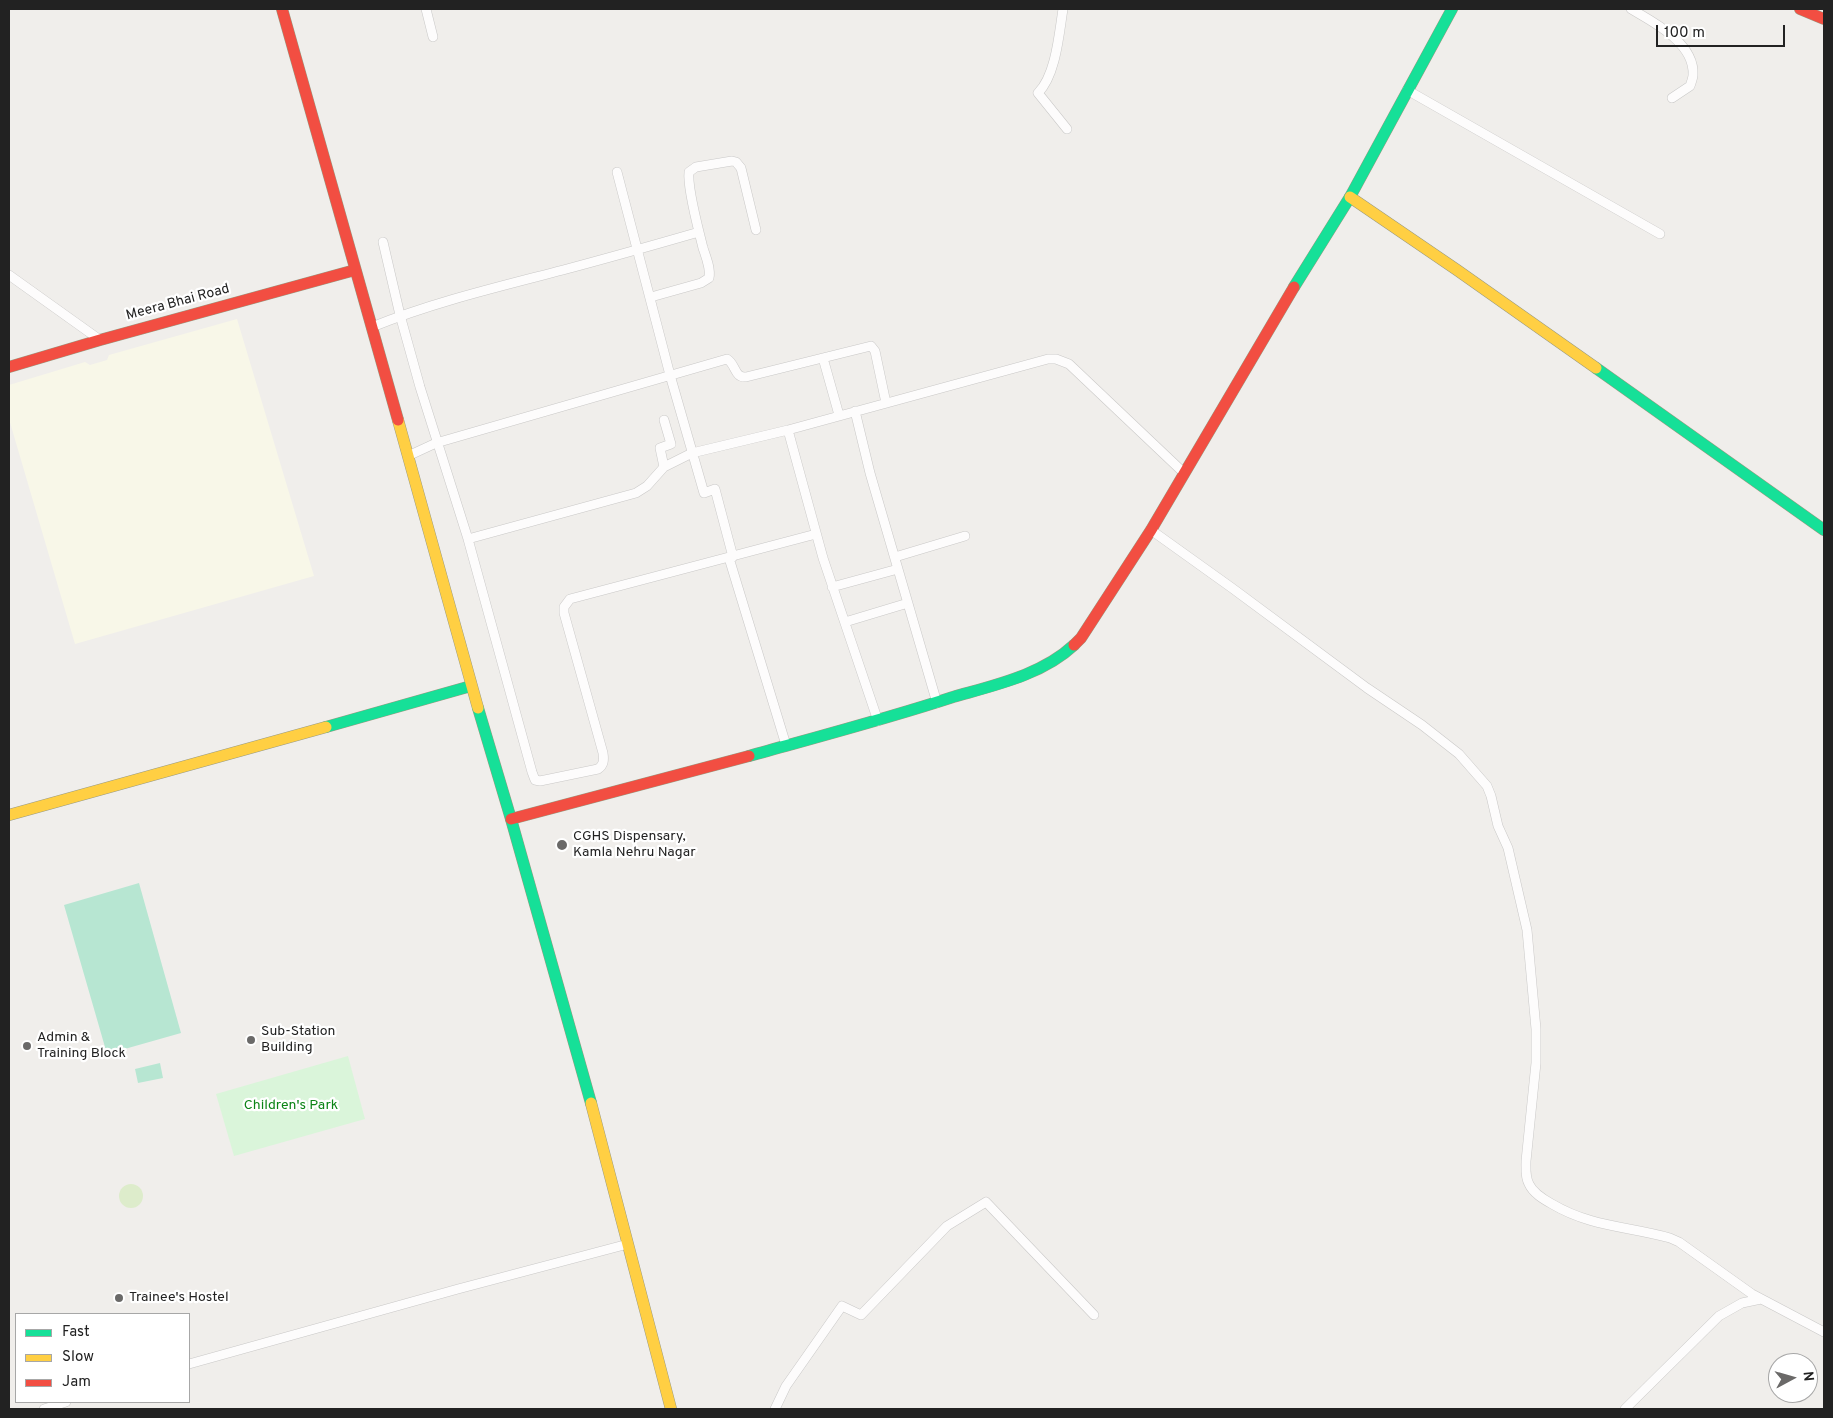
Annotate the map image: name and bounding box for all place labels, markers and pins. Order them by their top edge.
place label: CGHS Dispensary, Kamla Nehru Nagar [573,829,696,862]
marker: CGHS Dispensary, Kamla Nehru Nagar [555,838,569,852]
place label: Sub-Station Building [261,1024,335,1056]
place label: Admin & Training Block [37,1030,126,1062]
marker: Sub-Station Building [245,1034,257,1046]
marker: Admin & Training Block [21,1040,33,1052]
place label: Trainee's Hostel [129,1290,229,1306]
marker: Trainee's Hostel [113,1292,125,1304]

